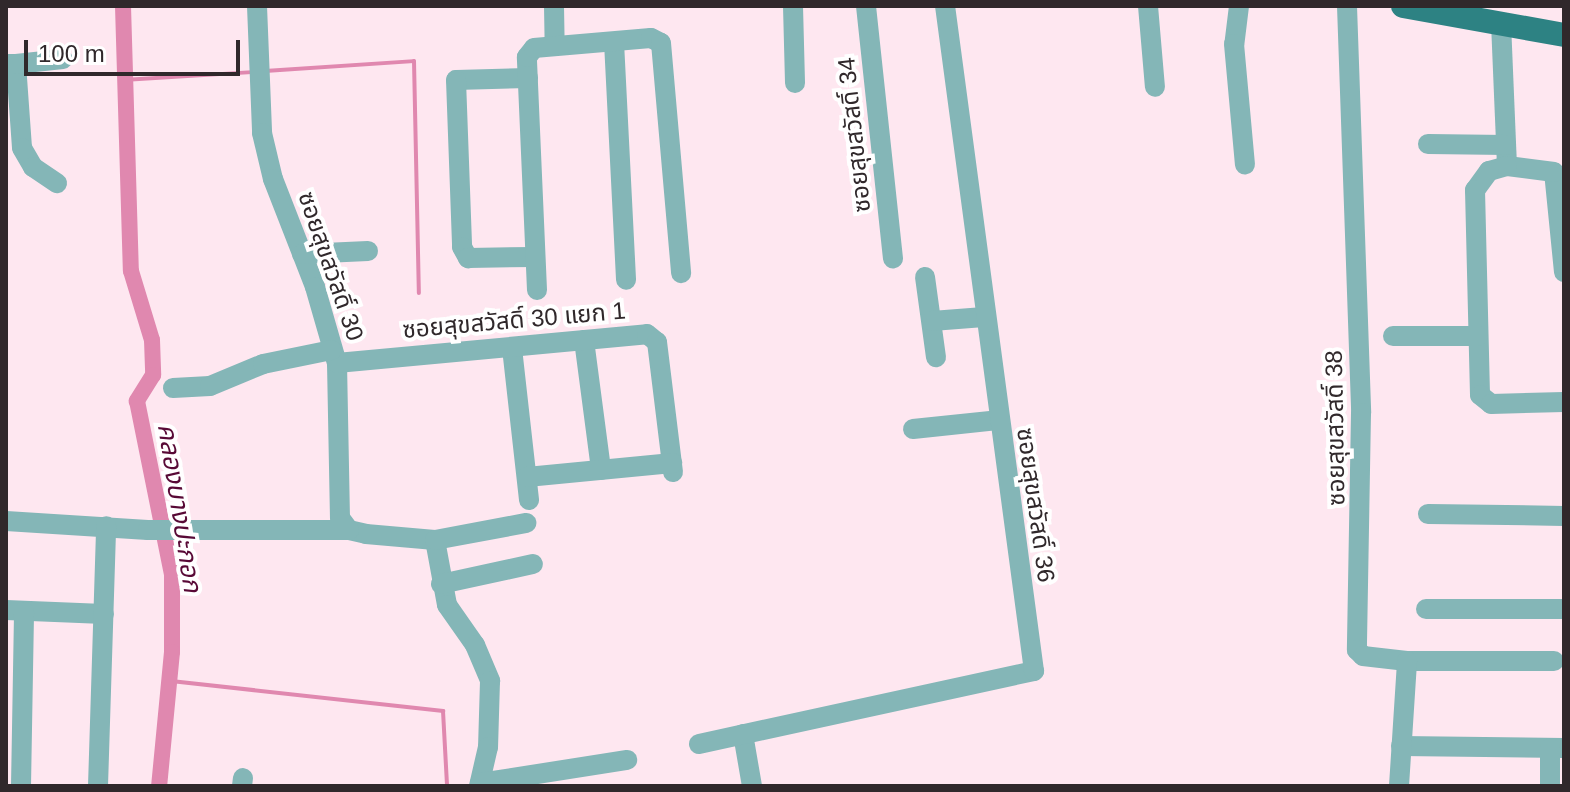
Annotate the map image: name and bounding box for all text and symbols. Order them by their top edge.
scale bar [28,24,244,74]
text: 100 m [38,40,105,67]
street label: ซอยสุขสวัสดิ์ 34 [832,56,876,214]
street label: ซอยสุขสวัสดิ์ 30 [292,188,370,344]
street label: ซอยสุขสวัสดิ์ 30 แยก 1 [401,296,627,344]
street label: ซอยสุขสวัสดิ์ 38 [1319,350,1351,506]
water label: คลองบางปะกอก [150,421,208,595]
street label: ซอยสุขสวัสดิ์ 36 [1011,426,1061,584]

